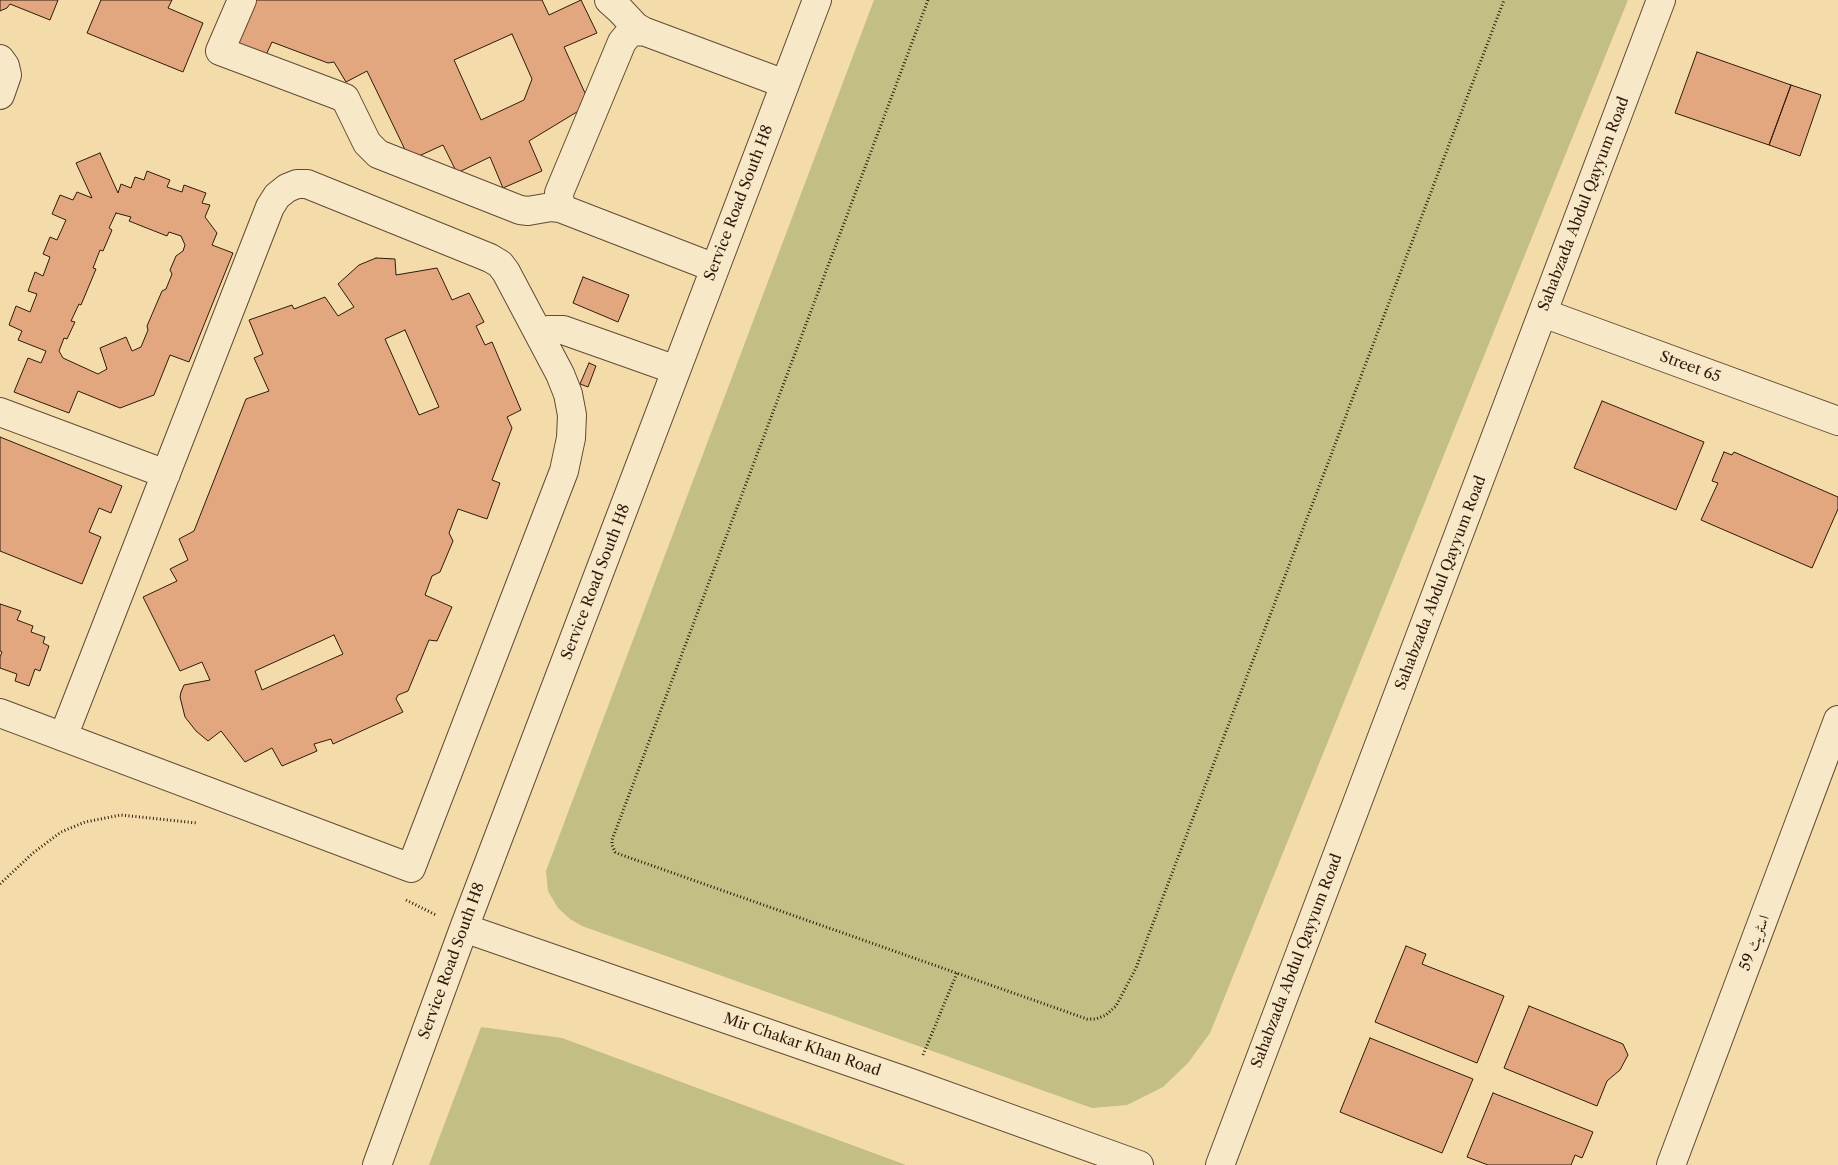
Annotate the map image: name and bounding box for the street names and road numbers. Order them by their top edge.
street label: Sahabzada Abdul Qayyum Road [1535,94,1633,314]
street label: Service Road South H8 [701,122,777,284]
street label: Street 65 [1657,348,1723,386]
street label: Sahabzada Abdul Qayyum Road [1392,473,1490,693]
street label: Service Road South H8 [558,501,634,663]
street label: Sahabzada Abdul Qayyum Road [1248,851,1346,1071]
street label: Service Road South H8 [415,880,489,1042]
street label: اسٹریٹ 59 [1736,913,1774,973]
street label: Mir Chakar Khan Road [721,1010,883,1080]

